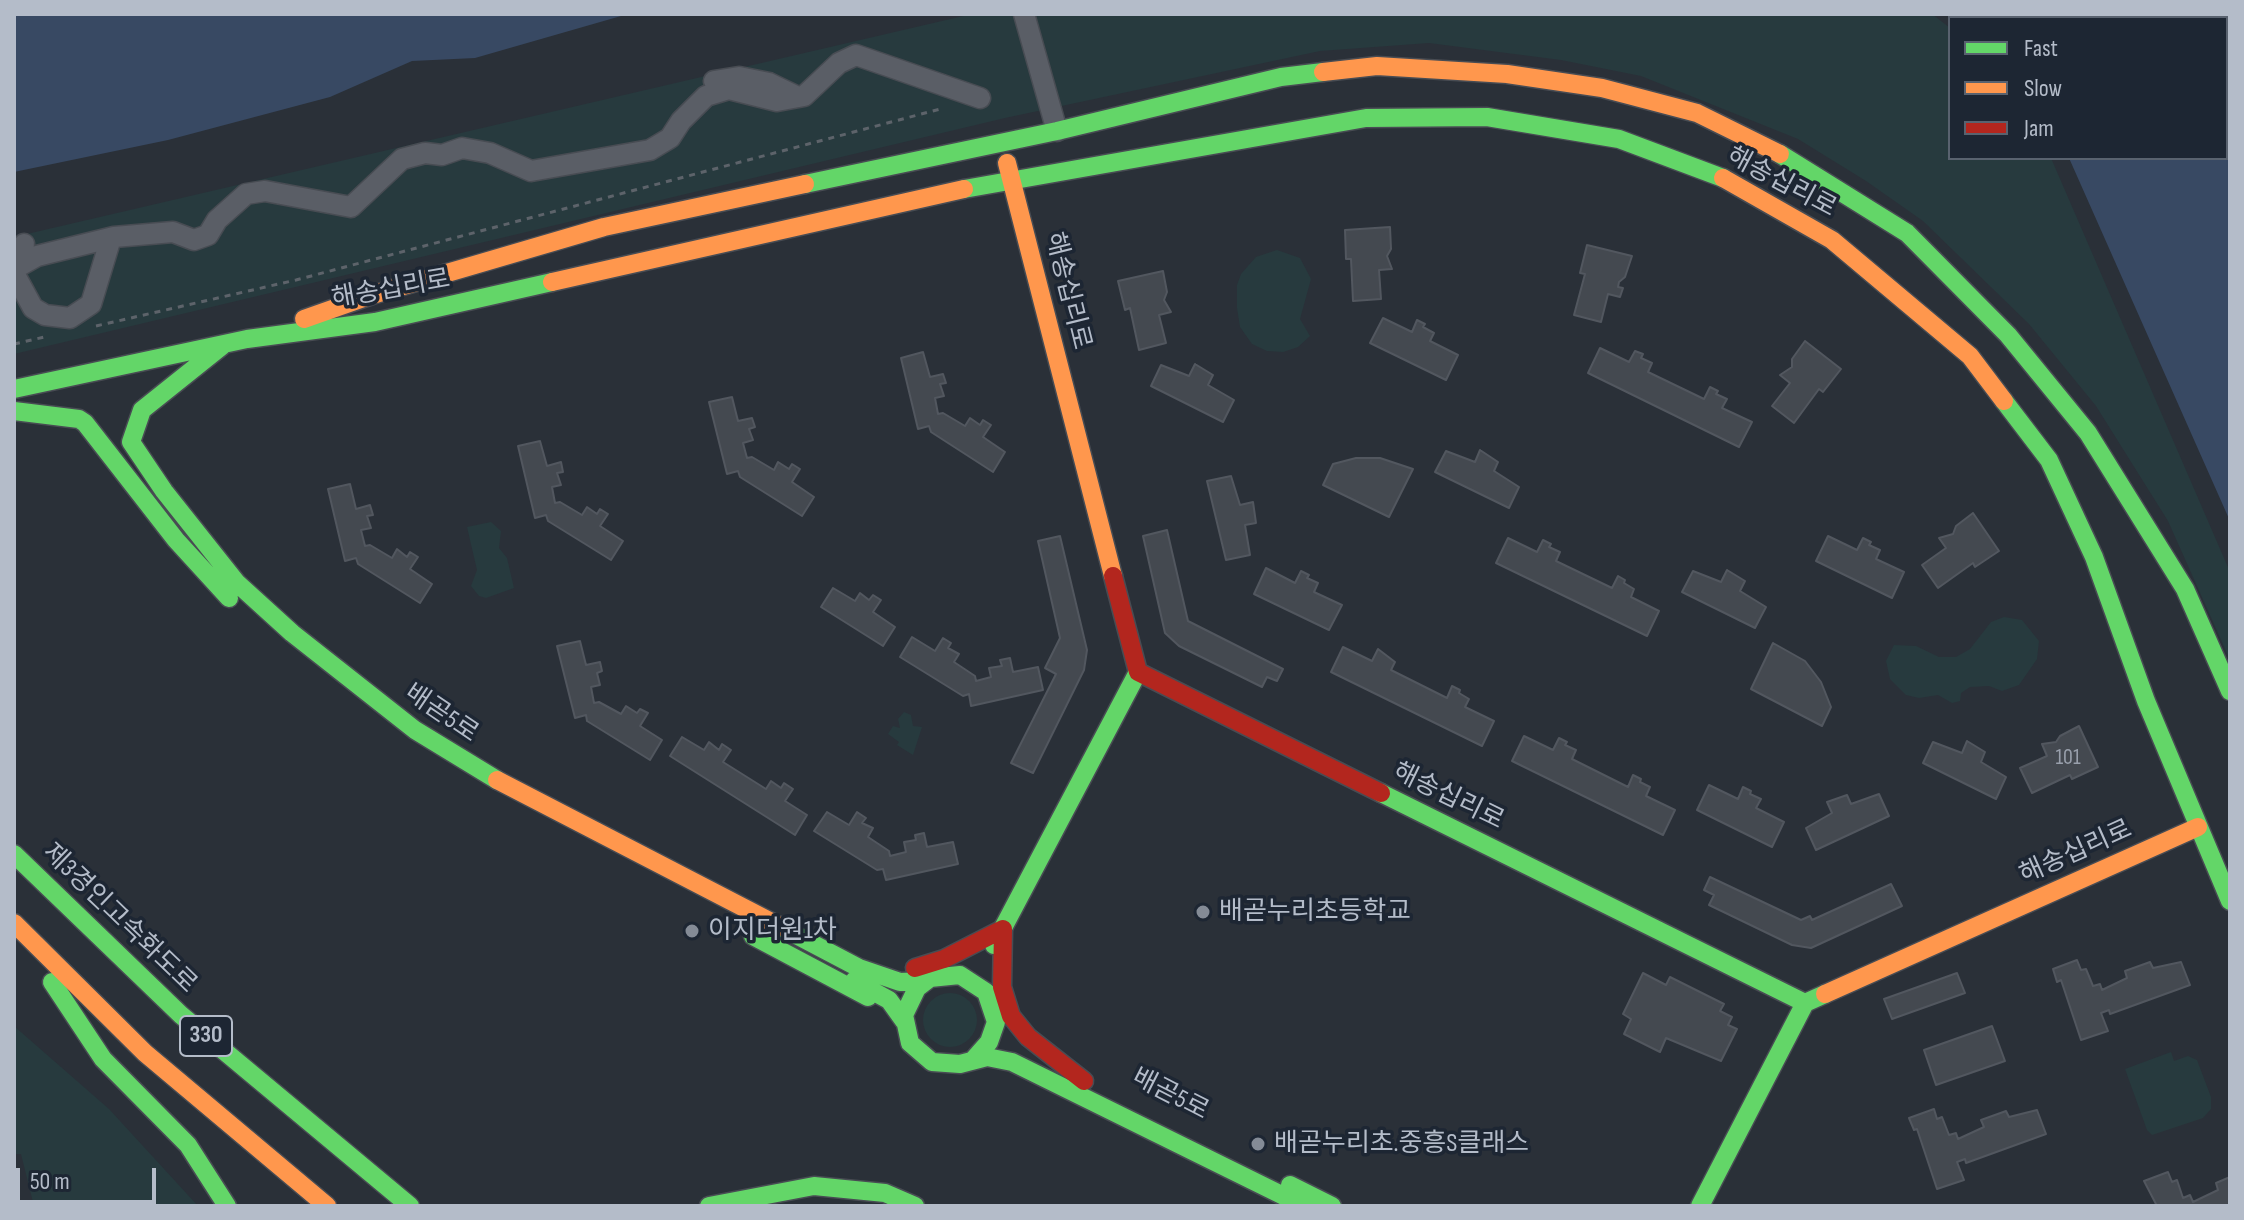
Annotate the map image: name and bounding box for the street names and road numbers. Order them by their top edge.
street label: 해송십리로 [1721,141,1841,225]
street label: 해송십리로 [1037,229,1097,353]
street label: 해송십리로 [329,264,453,316]
street label: 배곧5로 [398,678,484,750]
street label: 해송십리로 [1387,757,1509,837]
street label: 해송십리로 [2015,814,2137,892]
street label: 제3경인고속화도로 [35,838,203,1000]
road number: 330 [180,1016,232,1056]
street label: 배곧5로 [1126,1062,1214,1128]

